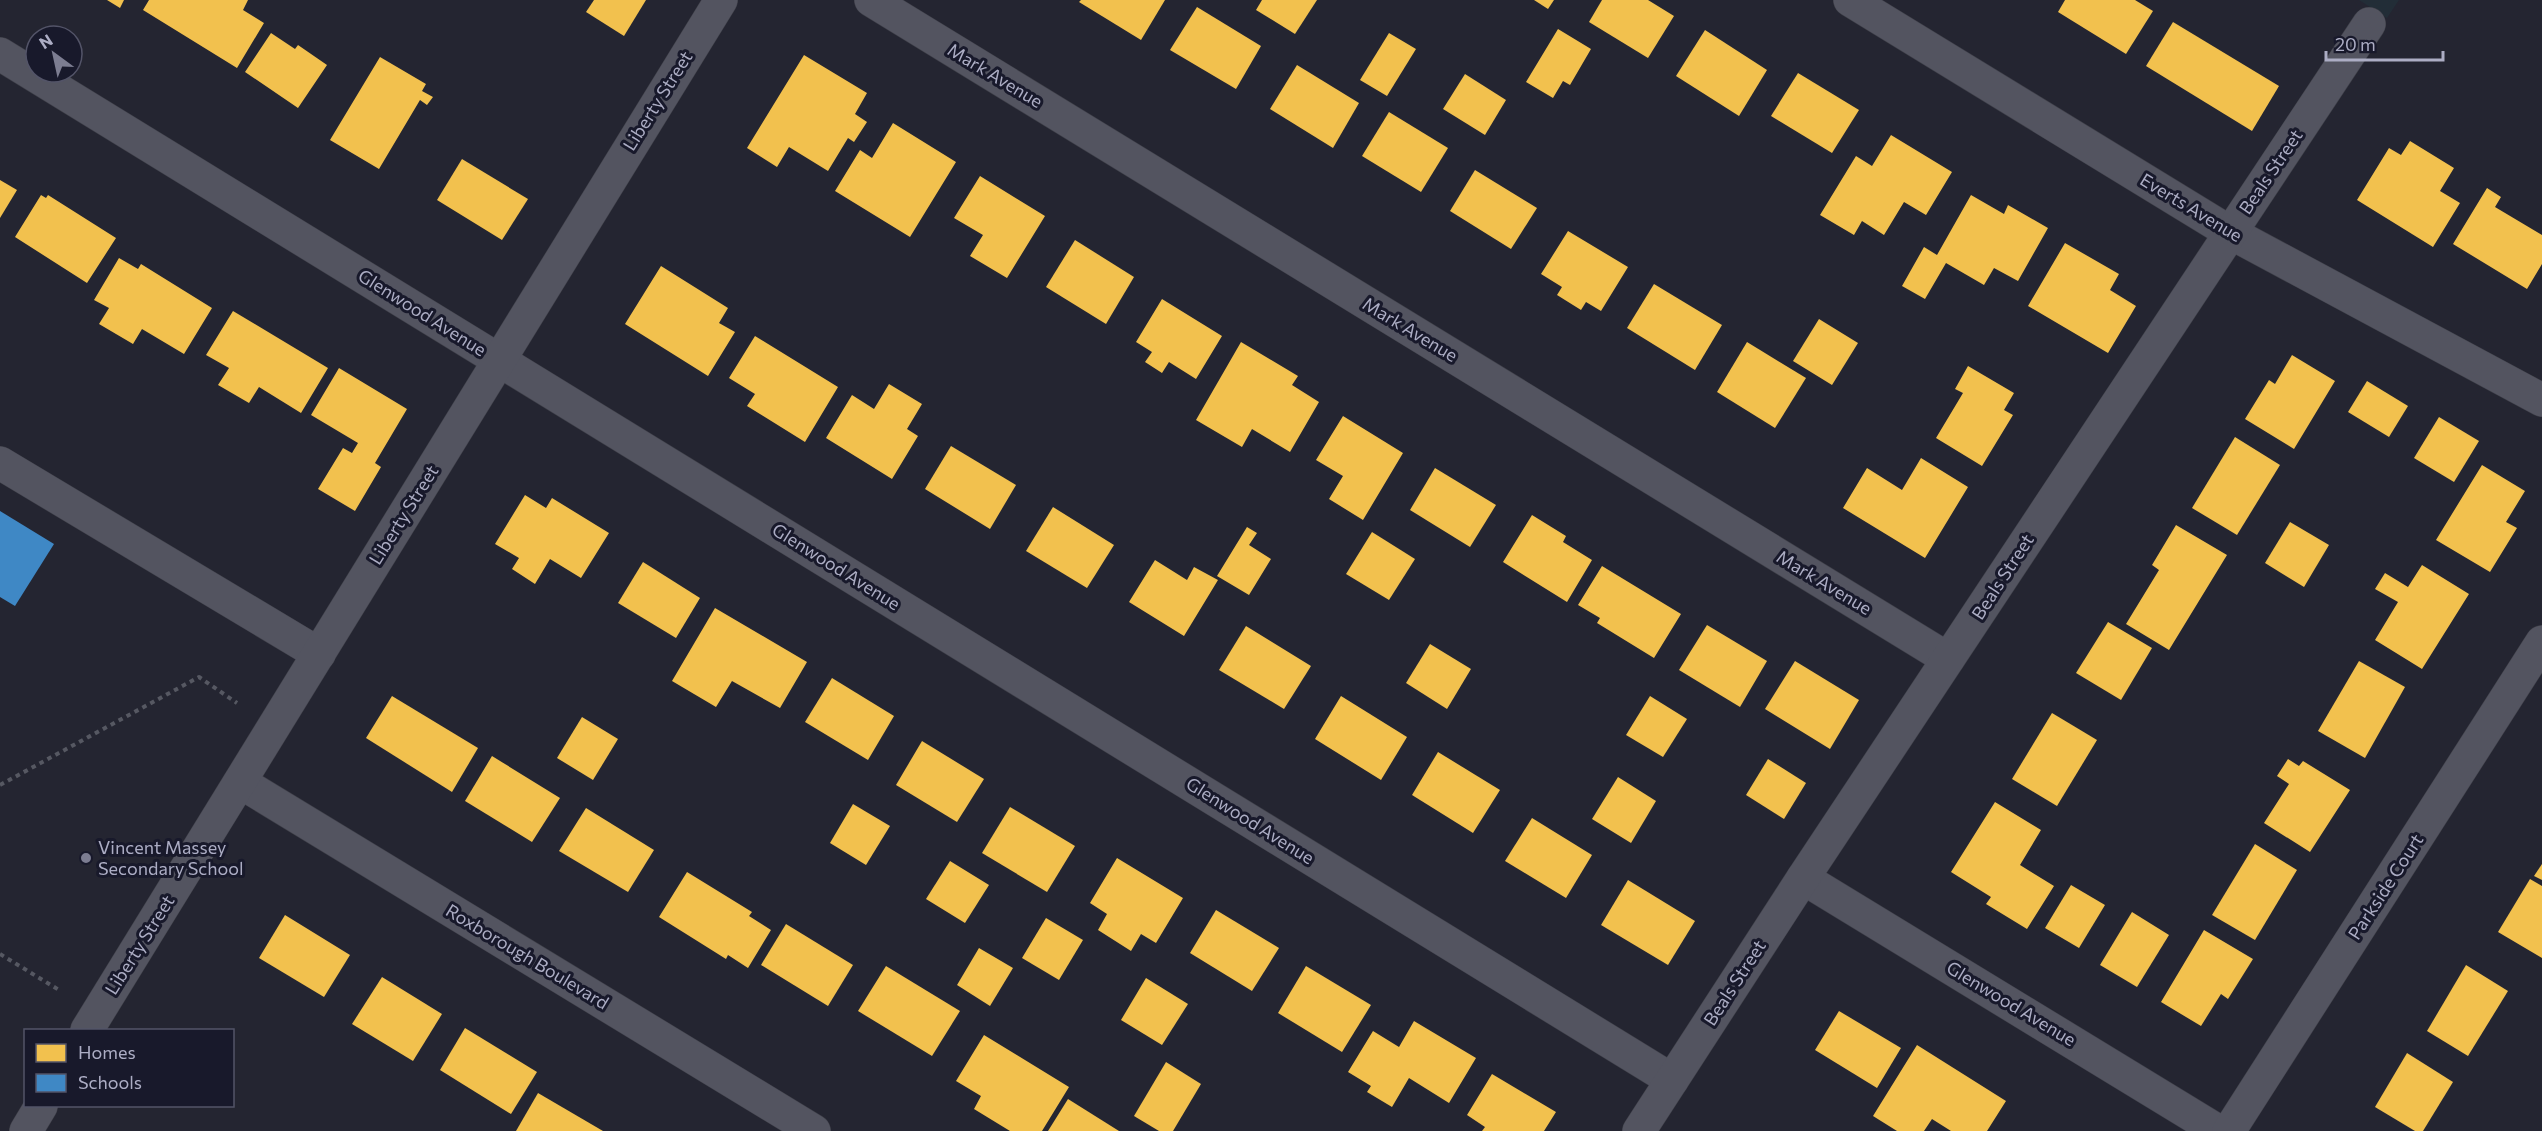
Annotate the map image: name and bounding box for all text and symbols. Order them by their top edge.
north arrow [24,24,84,84]
scale bar [2326,24,2443,62]
text: N [35,30,56,52]
text: 20 m [2335,33,2376,55]
street label: Mark Avenue [944,38,1047,112]
street label: Liberty Street [618,47,696,154]
street label: Beals Street [2234,125,2307,218]
street label: Everts Avenue [2137,168,2246,246]
street label: Glenwood Avenue [354,264,491,360]
street label: Mark Avenue [1359,292,1462,366]
street label: Liberty Street [364,461,442,568]
street label: Glenwood Avenue [768,518,905,614]
street label: Beals Street [1966,530,2038,623]
street label: Mark Avenue [1773,545,1876,619]
street label: Glenwood Avenue [1182,772,1319,868]
street label: Parkside Court [2343,830,2427,943]
place label: Vincent Massey Secondary School [98,836,244,879]
marker: Vincent Massey Secondary School [79,851,93,865]
street label: Liberty Street [100,891,178,998]
street label: Roxborough Boulevard [442,899,613,1013]
street label: Beals Street [1698,936,1770,1029]
street label: Glenwood Avenue [1943,956,2080,1050]
legend [24,1029,234,1107]
text: Homes [78,1041,136,1063]
text: Schools [78,1071,142,1093]

